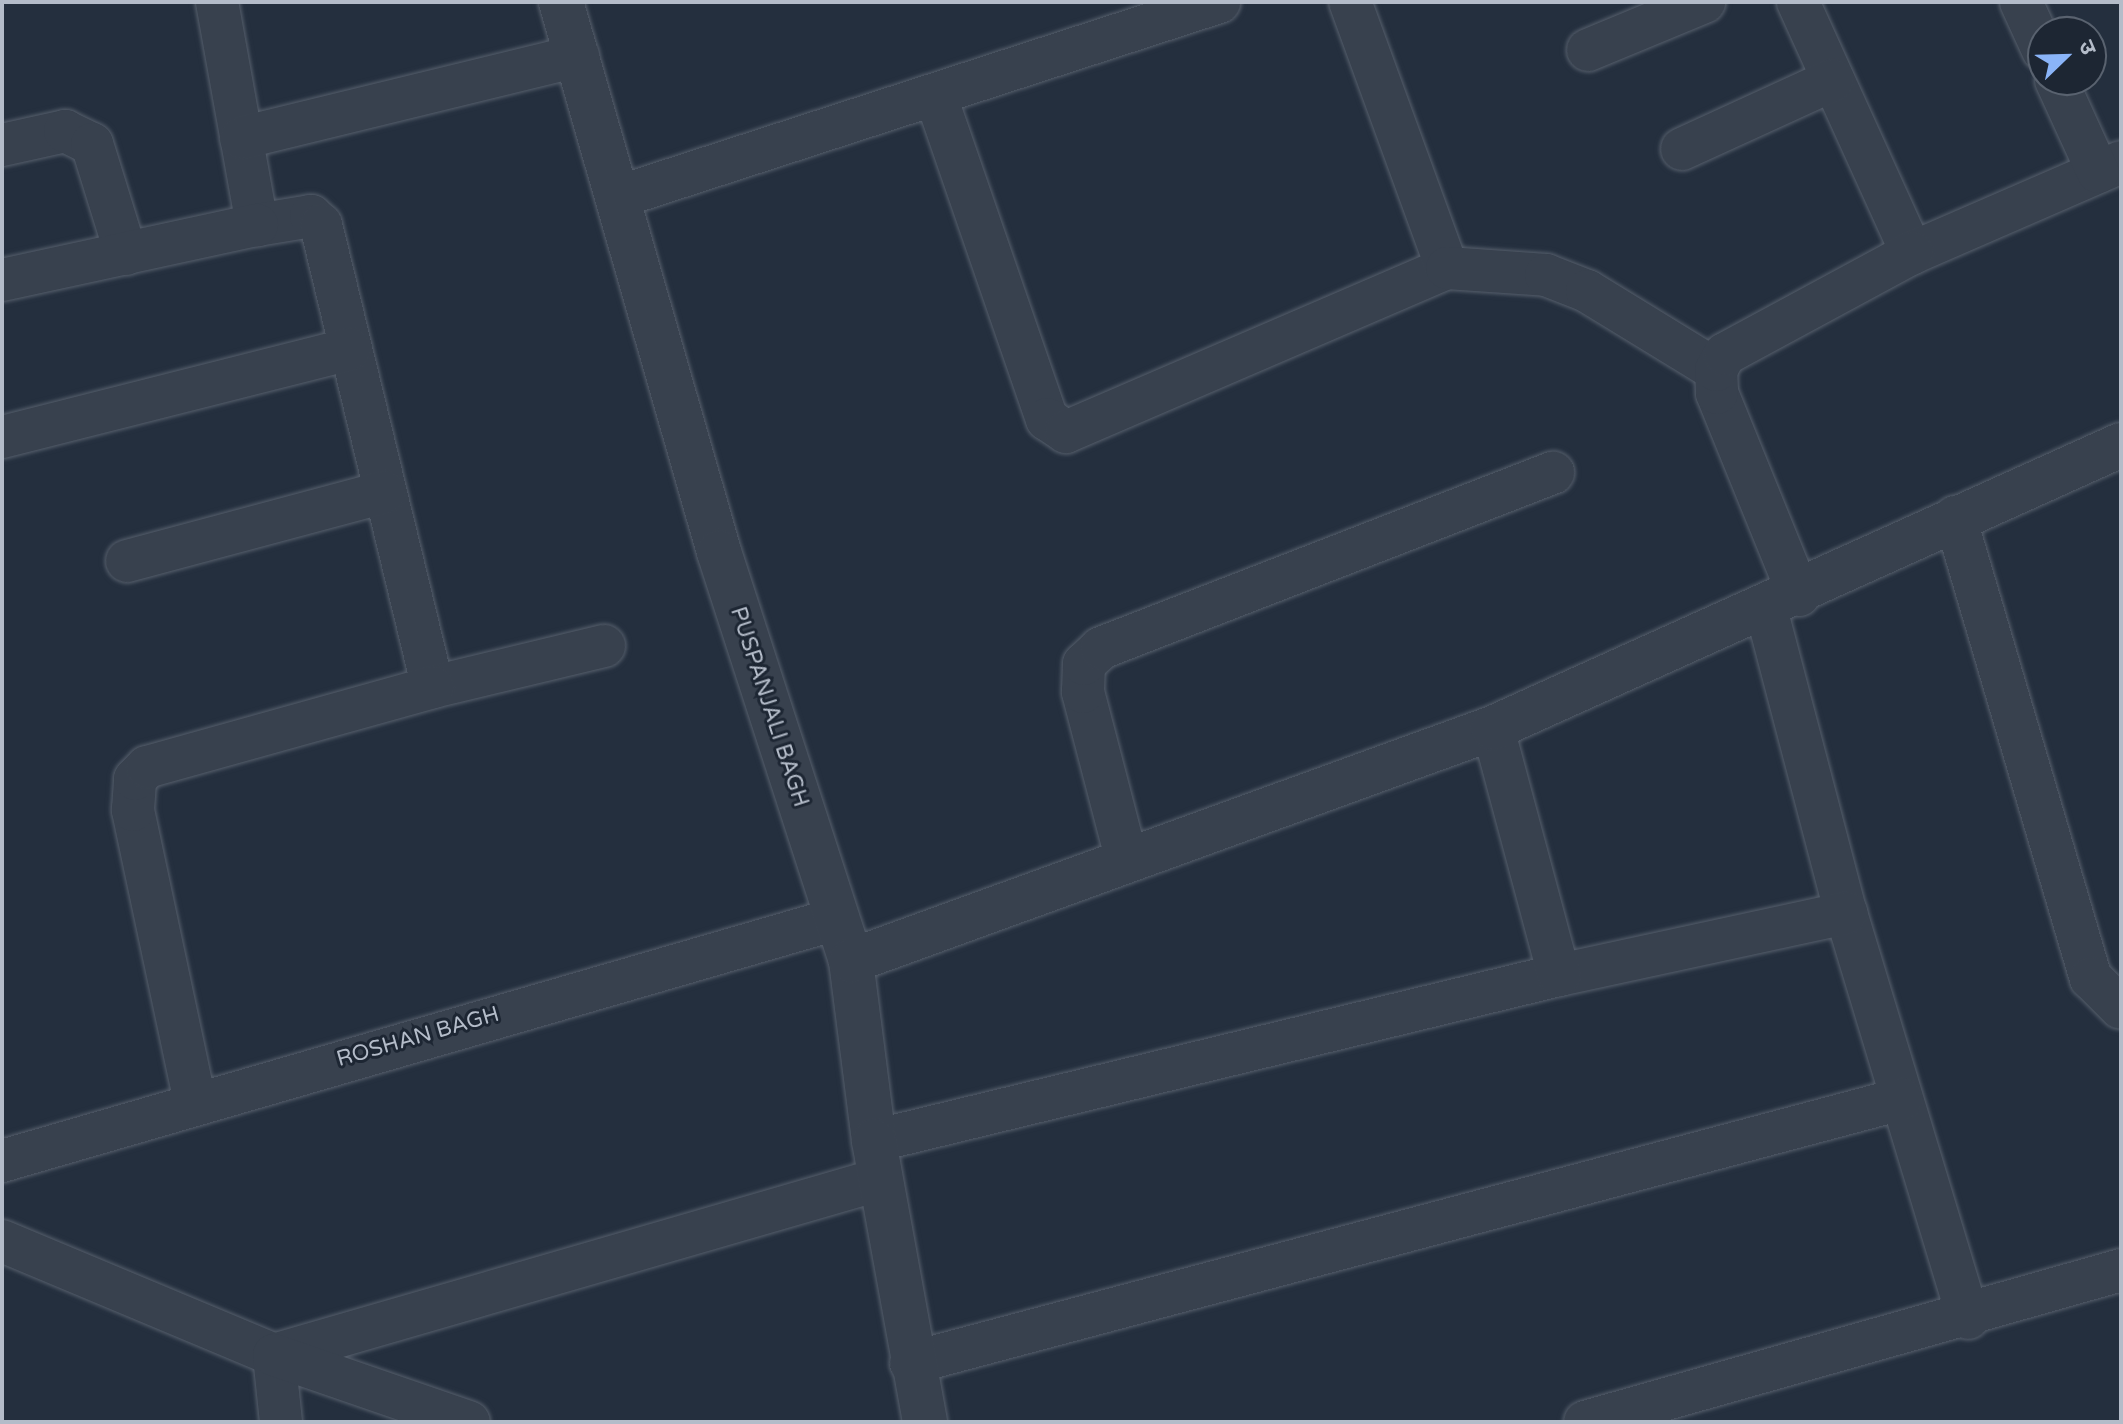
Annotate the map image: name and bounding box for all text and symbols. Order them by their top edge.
north arrow [2027,16,2107,96]
text: उ [2073,36,2102,58]
street label: PUSPANJALI BAGH [724,604,814,810]
street label: ROSHAN BAGH [334,1001,502,1073]

